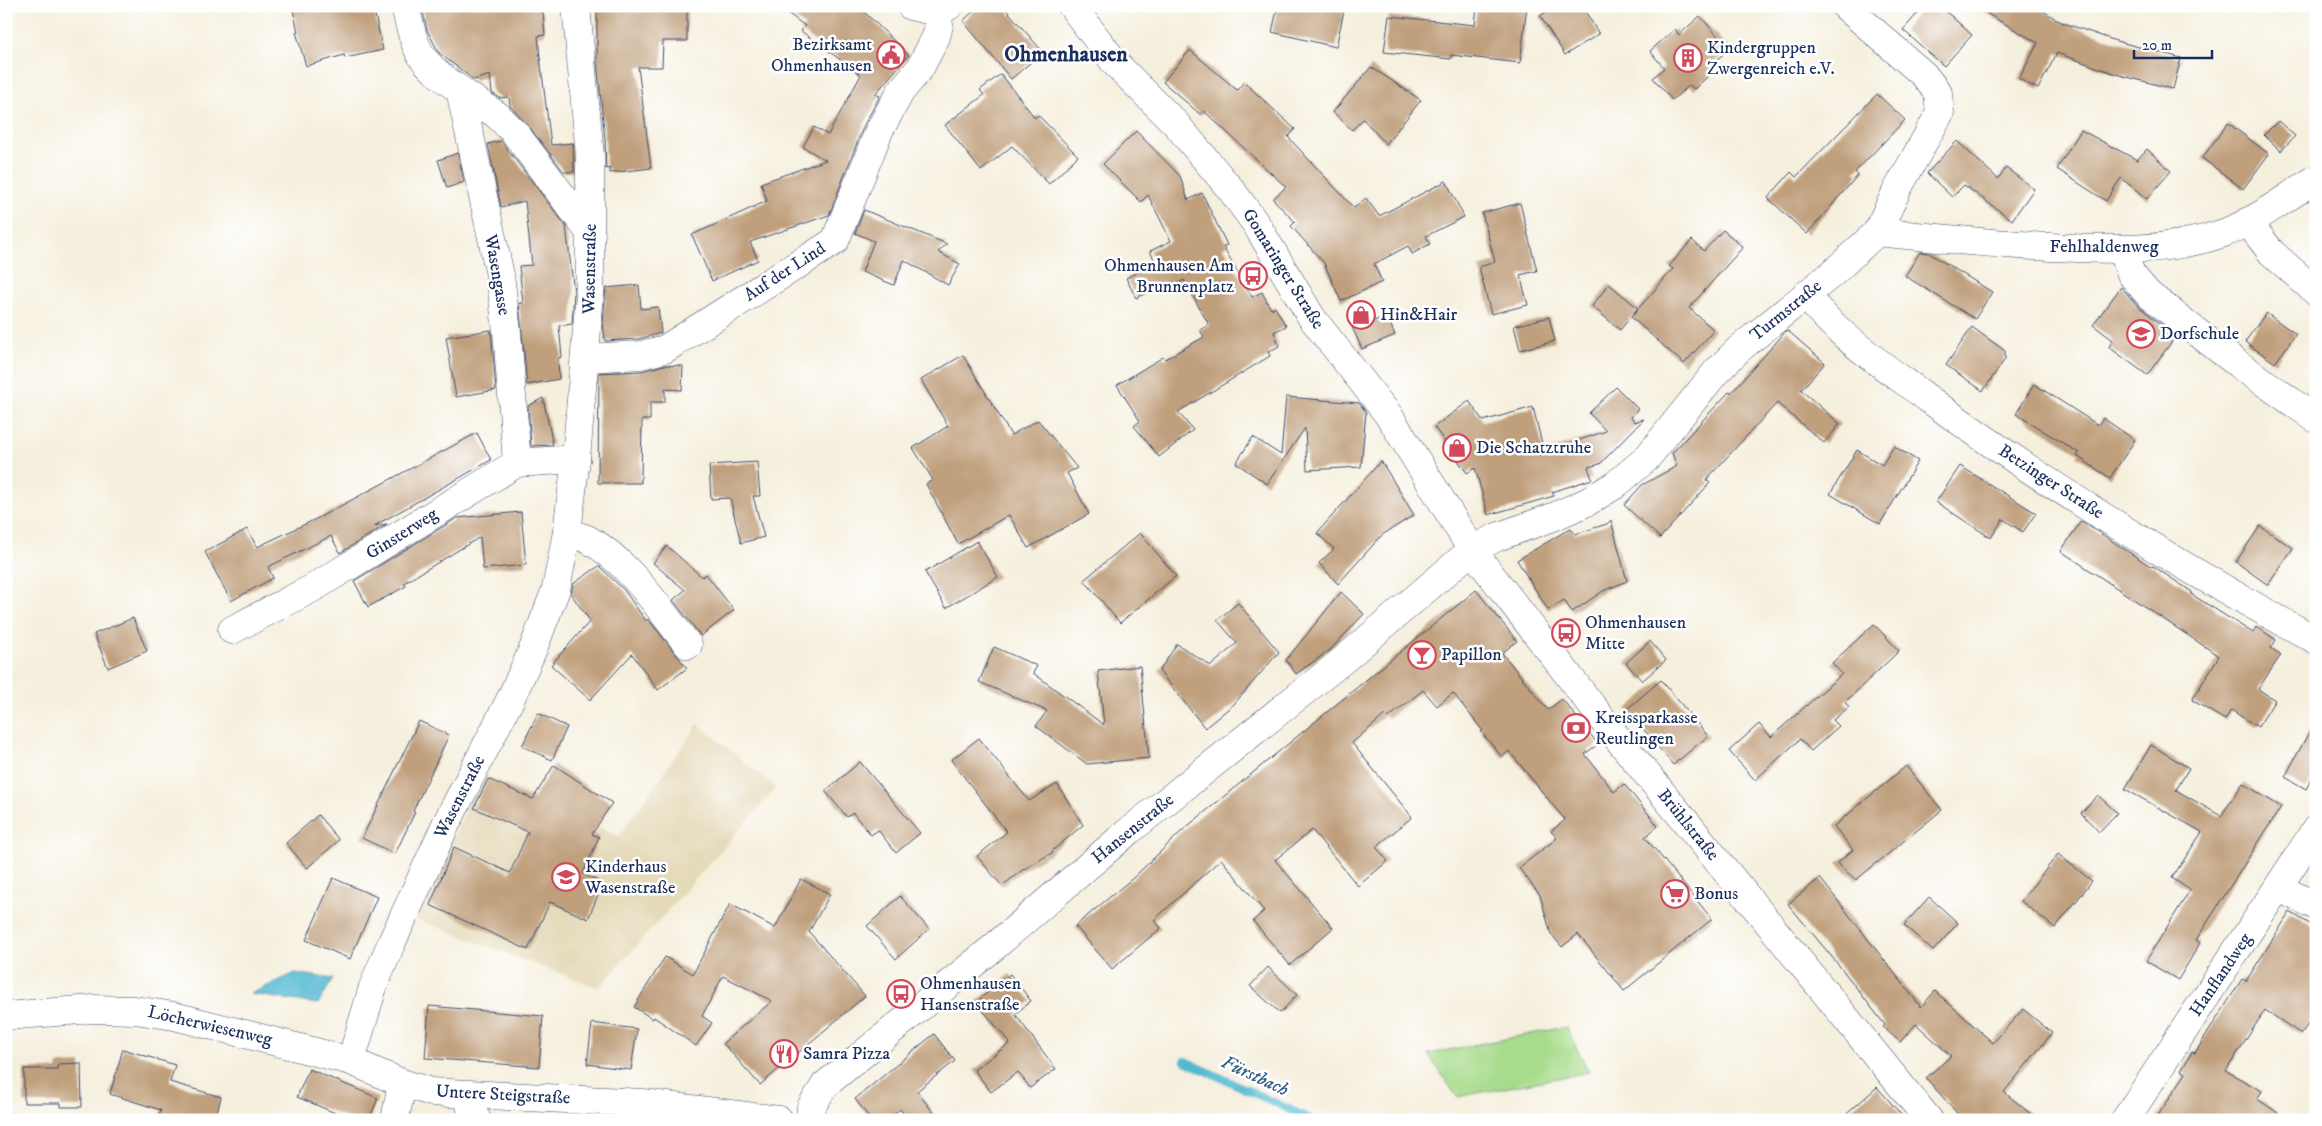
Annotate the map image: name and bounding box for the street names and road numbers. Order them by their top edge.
street label: Gomaringer Straße [1237,205,1329,333]
street label: Wasenstraße [578,224,602,315]
street label: Wasengasse [479,232,515,317]
street label: Fehlhaldenweg [2050,236,2159,258]
street label: Auf der Lind [740,238,830,306]
street label: Turmstraße [1746,275,1826,347]
street label: Betzinger Straße [1994,440,2108,524]
street label: Ginsterweg [362,503,442,565]
street label: Wasenstraße [429,752,490,843]
street label: Brühlstraße [1652,785,1724,865]
street label: Hansenstraße [1087,789,1179,869]
street label: Hanflandweg [2185,929,2257,1021]
street label: Löcherwiesenweg [146,1001,275,1051]
street label: Untere Steigstraße [435,1080,571,1110]

